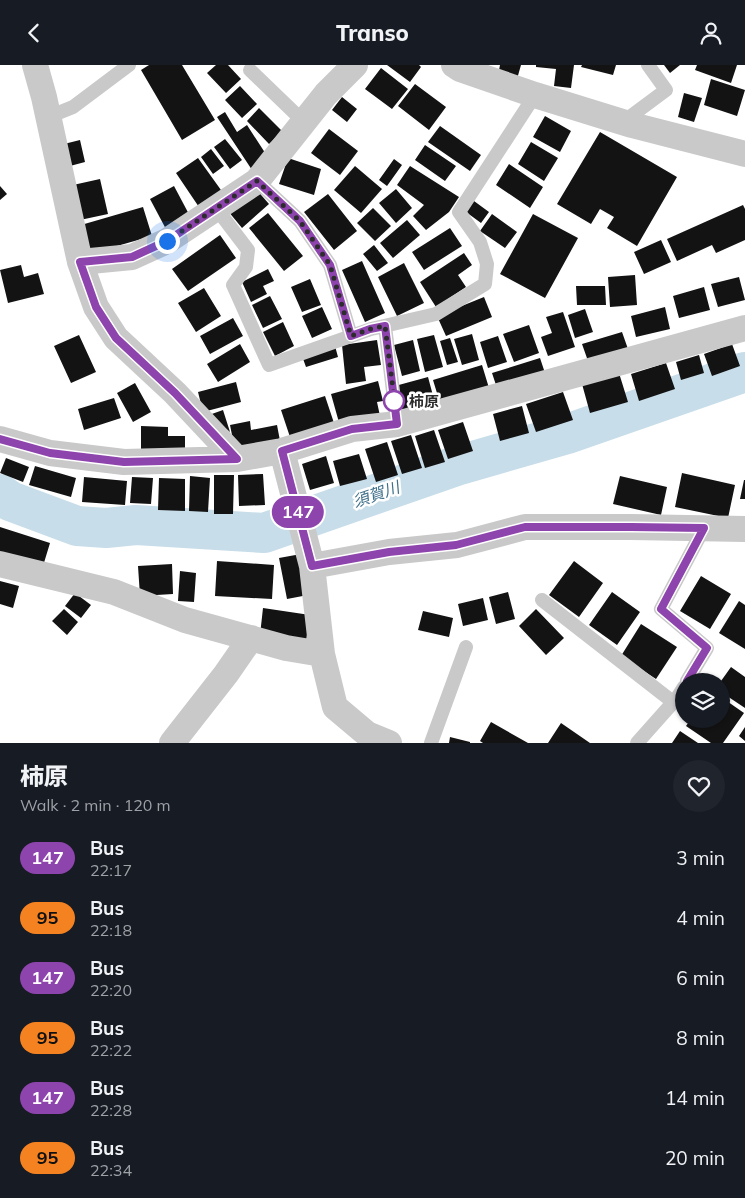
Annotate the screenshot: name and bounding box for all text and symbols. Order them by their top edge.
icon: back [20,19,48,47]
text: Transo [336,19,409,47]
icon: person [697,19,725,47]
your location [155,229,180,254]
marker: 柿原 [383,390,405,412]
place label: 柿原 [409,392,439,411]
water label: 須賀川 [350,476,404,511]
line badge: 147 [269,496,327,528]
text: 147 [282,500,314,523]
map controls [675,673,730,728]
button: layers [675,673,730,728]
button: heart [673,760,725,812]
text: 柿原 [20,761,68,791]
text: Walk · 2 min · 120 m [20,795,171,815]
text: Bus [90,836,124,860]
text: 147 [31,846,64,869]
text: 3 min [676,846,725,870]
text: 22:17 [90,860,132,880]
text: Bus [90,896,124,920]
text: 95 [37,906,58,929]
text: 4 min [676,906,725,930]
text: 22:18 [90,920,132,940]
text: Bus [90,956,124,980]
text: 147 [31,966,64,989]
text: 6 min [676,966,725,990]
text: 22:20 [90,980,132,1000]
text: Bus [90,1016,124,1040]
text: 95 [37,1026,58,1049]
text: 8 min [676,1026,725,1050]
text: 22:22 [90,1040,132,1060]
text: Bus [90,1076,124,1100]
text: 147 [31,1086,64,1109]
text: 14 min [665,1086,725,1110]
text: 22:28 [90,1100,132,1120]
text: Bus [90,1136,124,1160]
text: 95 [37,1146,58,1169]
text: 20 min [665,1146,725,1170]
text: 22:34 [90,1160,132,1180]

